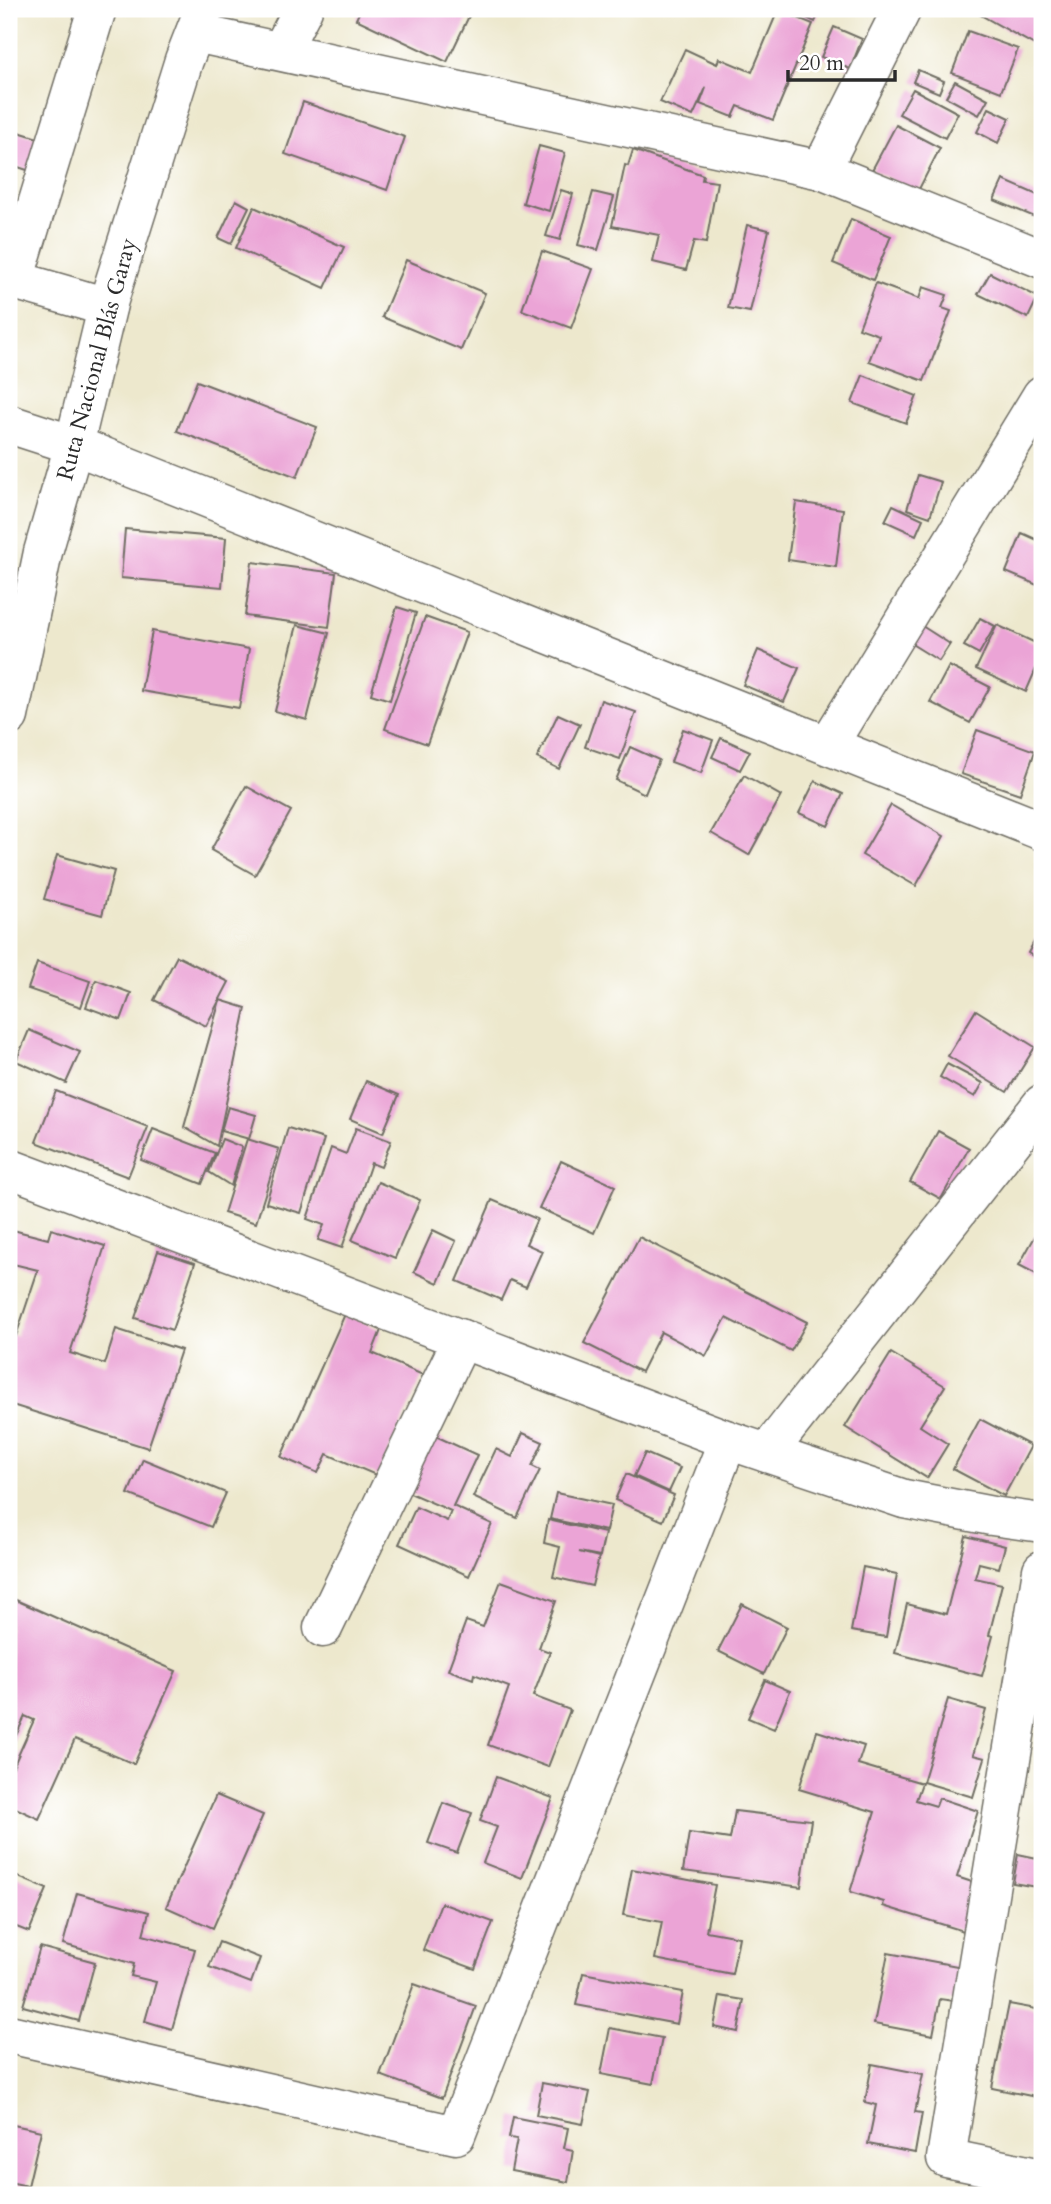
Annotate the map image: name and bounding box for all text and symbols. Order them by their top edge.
scale bar [788,38,895,82]
text: 20 m [799,49,844,78]
street label: Ruta Nacional Blás Garay [49,234,144,484]

